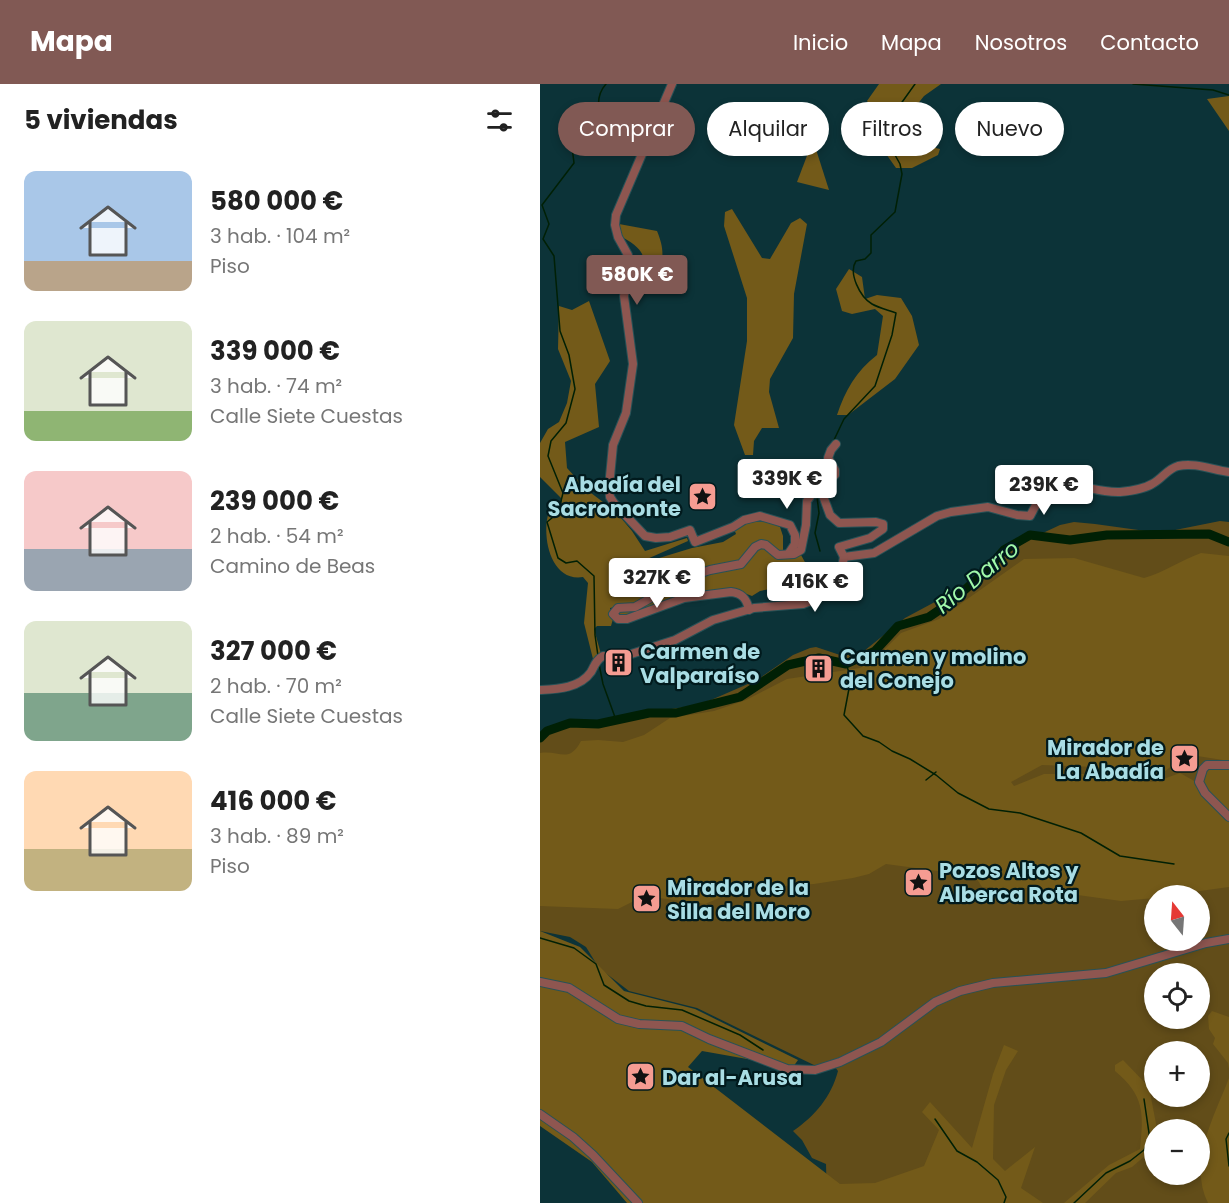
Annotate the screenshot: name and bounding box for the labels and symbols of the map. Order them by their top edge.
pin: 580K € [588,255,686,306]
pin: 339K € [738,459,836,510]
pin: 239K € [995,465,1093,516]
place label: Abadía del Sacromonte [548,470,681,523]
place icon: Abadía del Sacromonte [686,480,718,512]
water label: Río Darro [928,533,1026,621]
pin: 327K € [608,558,706,609]
pin: 416K € [766,562,864,613]
place label: Carmen de Valparaíso [640,637,760,690]
place label: Carmen y molino del Conejo [840,642,1026,695]
building icon: Carmen de Valparaíso [603,647,635,679]
building icon: Carmen y molino del Conejo [803,652,835,684]
place label: Mirador de La Abadía [1047,733,1164,786]
place icon: Mirador de La Abadía [1169,743,1201,775]
place label: Pozos Altos y Alberca Rota [939,856,1079,909]
place icon: Pozos Altos y Alberca Rota [902,866,934,898]
place label: Mirador de la Silla del Moro [667,873,810,926]
place icon: Mirador de la Silla del Moro [630,883,662,915]
north arrow [1144,885,1210,951]
place icon: Dar al-Arusa [625,1061,657,1093]
place label: Dar al-Arusa [662,1063,802,1092]

